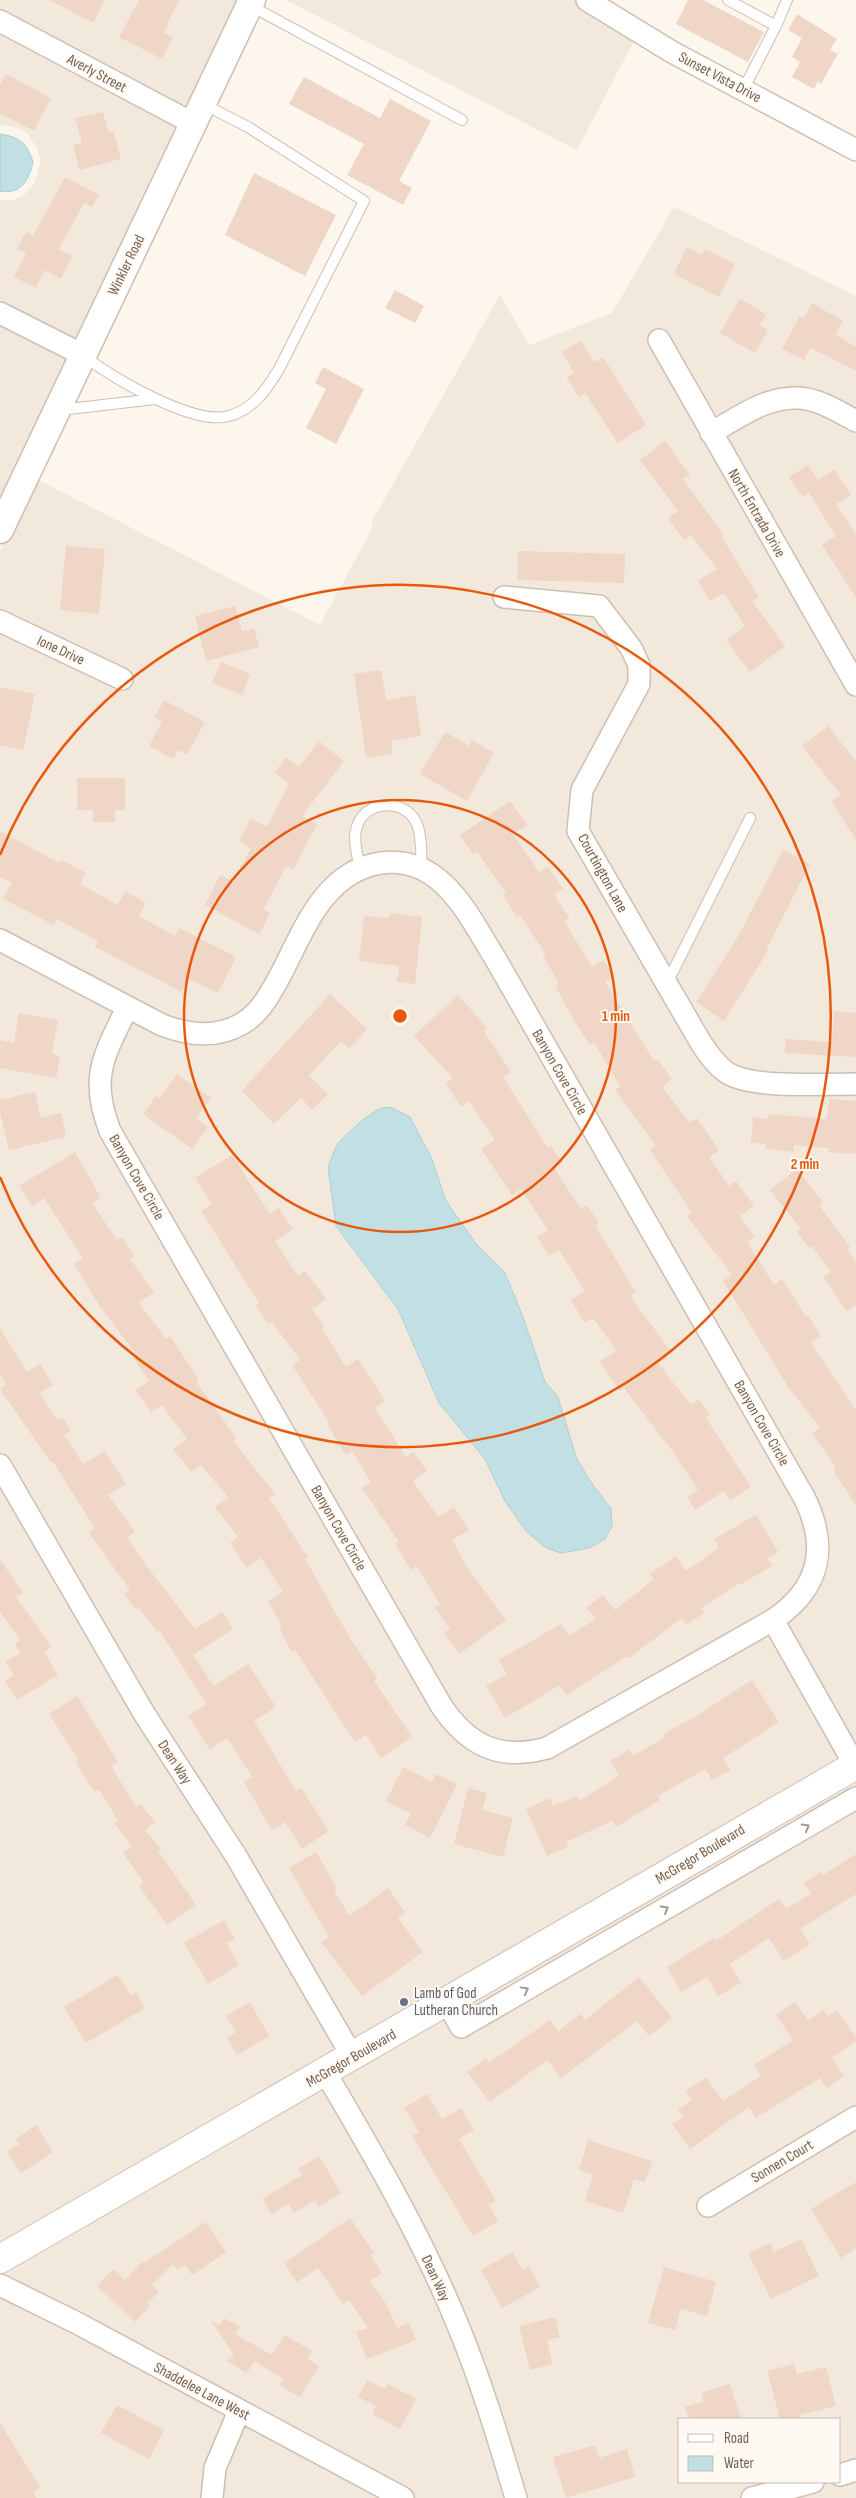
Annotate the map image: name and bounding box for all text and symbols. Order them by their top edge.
street label: Sunset Vista Drive [675,48,764,107]
street label: Averly Street [63,49,130,97]
street label: Winkler Road [104,232,149,299]
street label: North Entrada Drive [723,465,790,561]
street label: Ione Drive [34,631,88,670]
street label: Courtington Lane [573,831,632,916]
centre of rings [391,1007,409,1025]
text: 1 min [602,1007,630,1026]
street label: Banyon Cove Circle [527,1026,592,1119]
street label: Banyon Cove Circle [104,1131,169,1224]
text: 2 min [791,1155,819,1174]
street label: Banyon Cove Circle [729,1377,794,1470]
street label: Banyon Cove Circle [306,1482,371,1575]
street label: Dean Way [153,1737,196,1788]
street label: McGregor Boulevard [652,1820,748,1889]
one-way arrow [800,1823,809,1833]
one-way arrow [660,1905,669,1915]
place label: Lamb of God Lutheran Church [414,1984,498,2020]
one-way arrow [519,1987,528,1997]
marker: Lamb of God Lutheran Church [398,1996,410,2008]
street label: McGregor Boulevard [303,2025,400,2092]
street label: Sonnen Court [748,2135,817,2187]
street label: Dean Way [417,2252,455,2305]
street label: Shaddelee Lane West [150,2358,253,2425]
legend [678,2418,841,2483]
text: Road [724,2429,749,2448]
text: Water [724,2454,755,2473]

